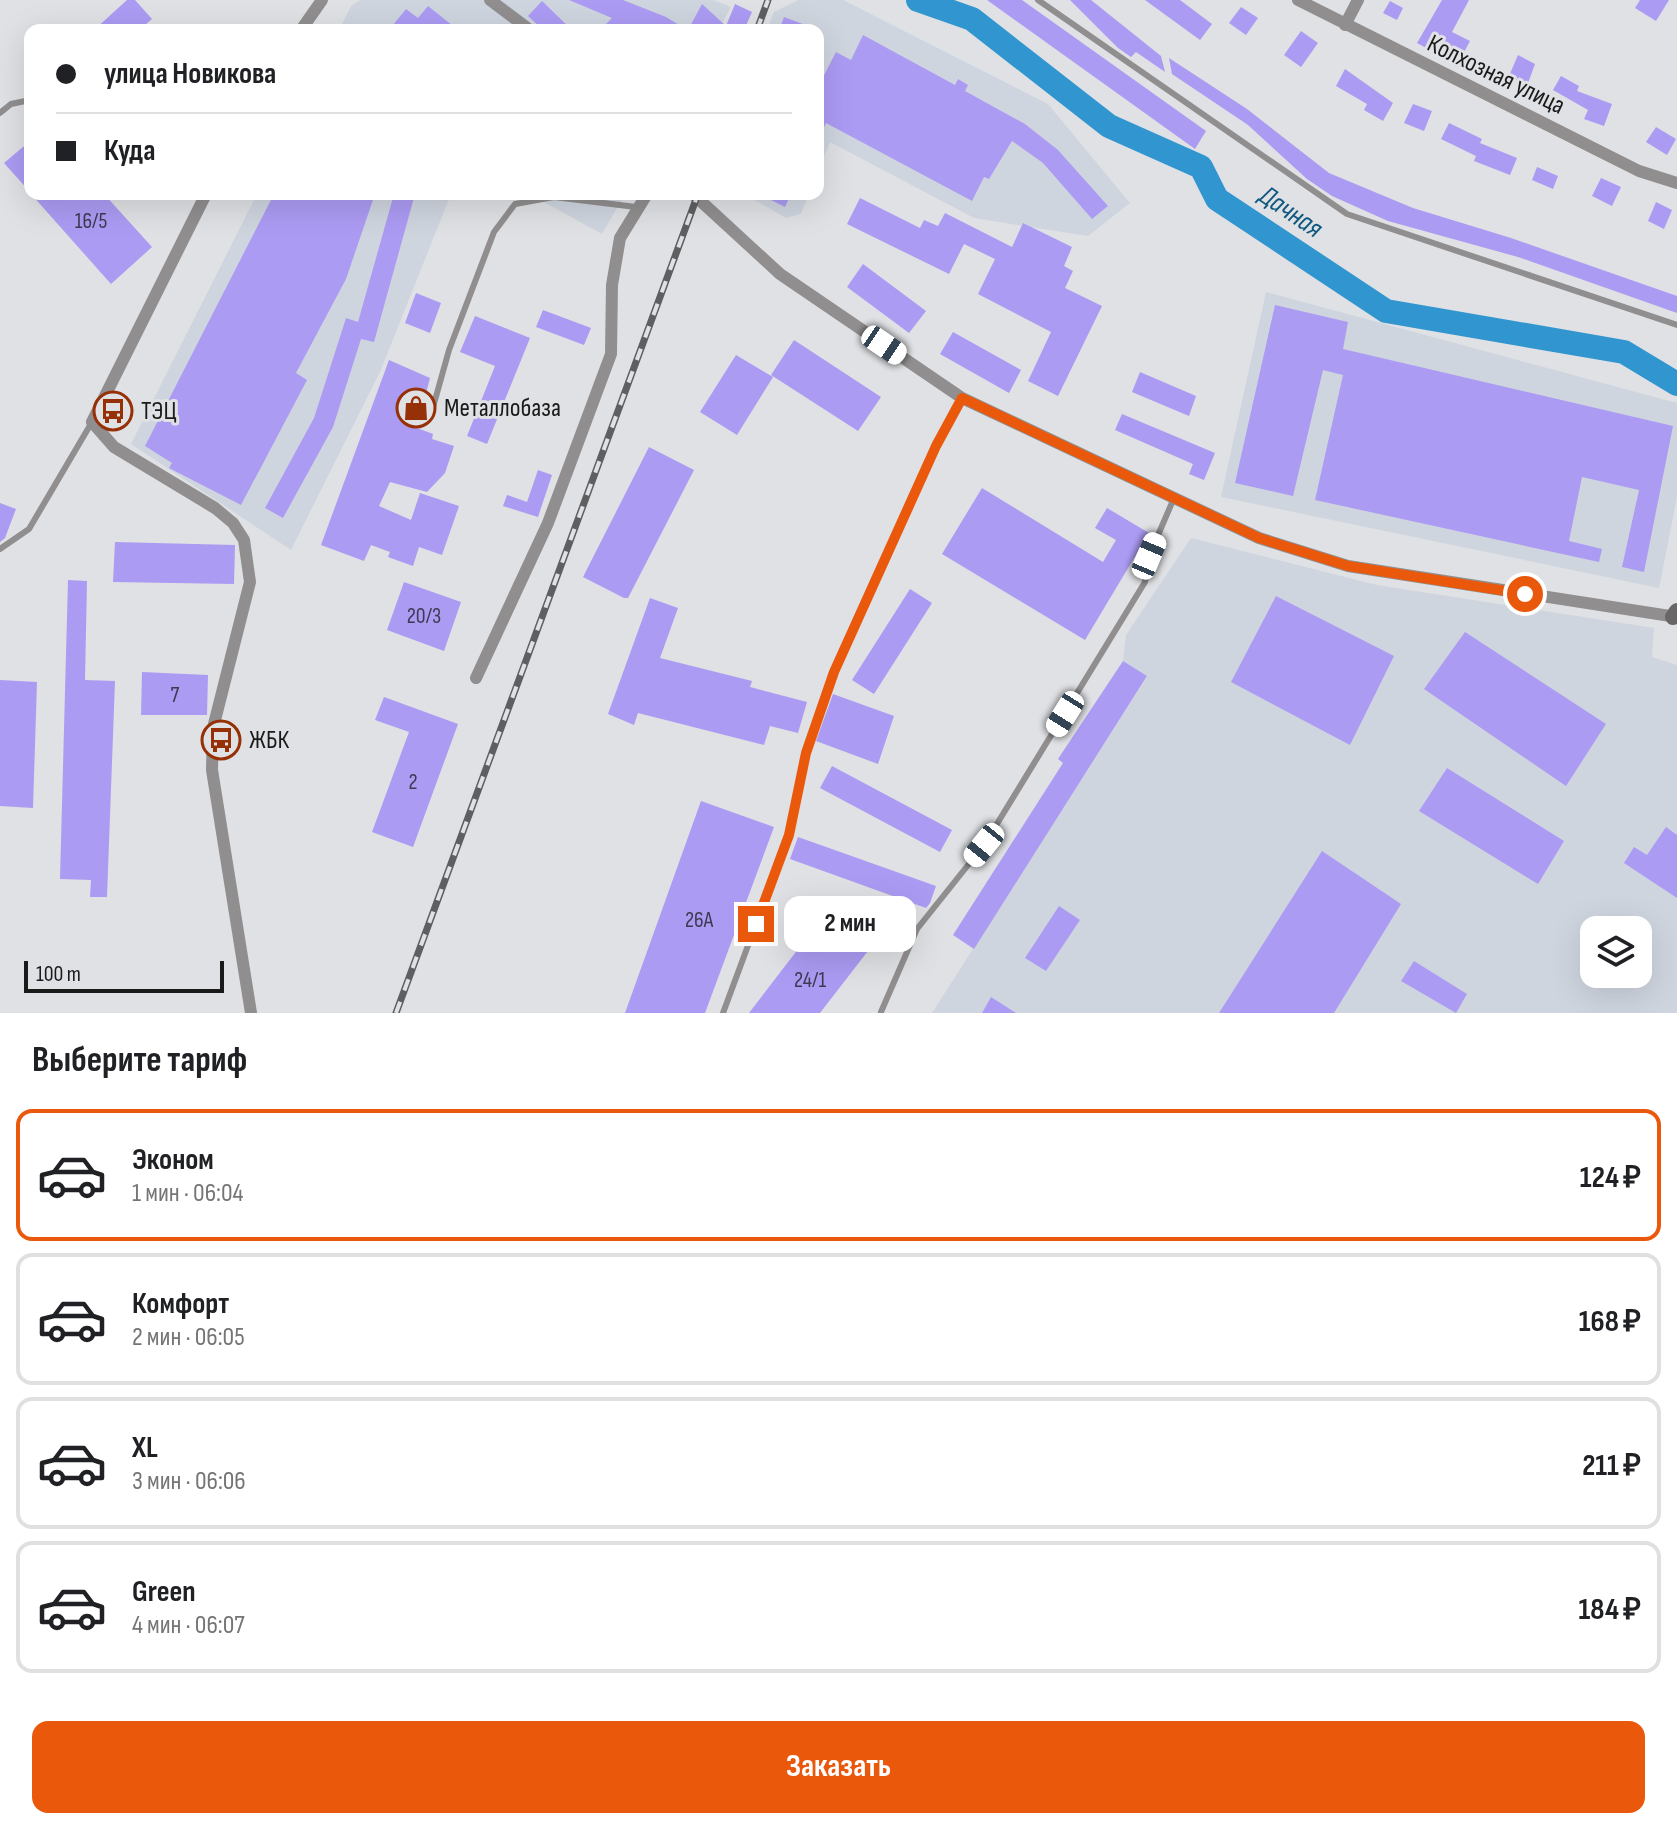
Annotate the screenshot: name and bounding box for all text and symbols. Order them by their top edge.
street label: Колхозная улица [1422,28,1570,122]
text: улица Новикова [104,56,276,92]
text: Куда [104,133,155,169]
water label: Дачная [1251,178,1329,245]
house number: 16/5 [75,208,107,235]
car [857,322,911,368]
shop icon: Металлобаза [395,387,437,429]
bus stop icon: ТЭЦ [92,390,134,432]
place label: Металлобаза [444,393,561,424]
place label: ТЭЦ [141,396,177,427]
car [1129,529,1169,583]
route start [1507,576,1543,612]
house number: 20/3 [407,603,441,630]
house number: 7 [171,682,180,709]
car [1042,687,1088,741]
bus stop icon: ЖБК [200,719,242,761]
place label: ЖБК [249,725,289,756]
house number: 2 [408,769,418,796]
car [960,819,1008,871]
callout: 2 мин [784,896,916,952]
route end [738,906,774,942]
house number: 26А [685,907,714,934]
text: 2 мин [824,908,876,939]
map controls [1580,916,1652,988]
button: layers [1580,916,1652,988]
scale bar [24,957,224,993]
text: 100 m [36,961,81,988]
house number: 24/1 [794,967,826,994]
text: Выберите тариф [32,1039,247,1082]
icon: car [36,1139,108,1211]
text: Эконом [132,1142,214,1178]
text: 124 ₽ [1580,1160,1641,1196]
text: 1 мин · 06:04 [132,1178,243,1209]
icon: car [36,1283,108,1355]
text: Комфорт [132,1286,229,1322]
text: 168 ₽ [1579,1304,1641,1340]
text: 2 мин · 06:05 [132,1322,245,1353]
icon: car [36,1427,108,1499]
text: XL [132,1430,158,1466]
text: 211 ₽ [1582,1448,1641,1484]
text: 3 мин · 06:06 [132,1466,246,1497]
icon: car [36,1571,108,1643]
text: Green [132,1574,196,1610]
text: 184 ₽ [1579,1592,1641,1628]
text: 4 мин · 06:07 [132,1610,245,1641]
button: Заказать [32,1721,1645,1813]

